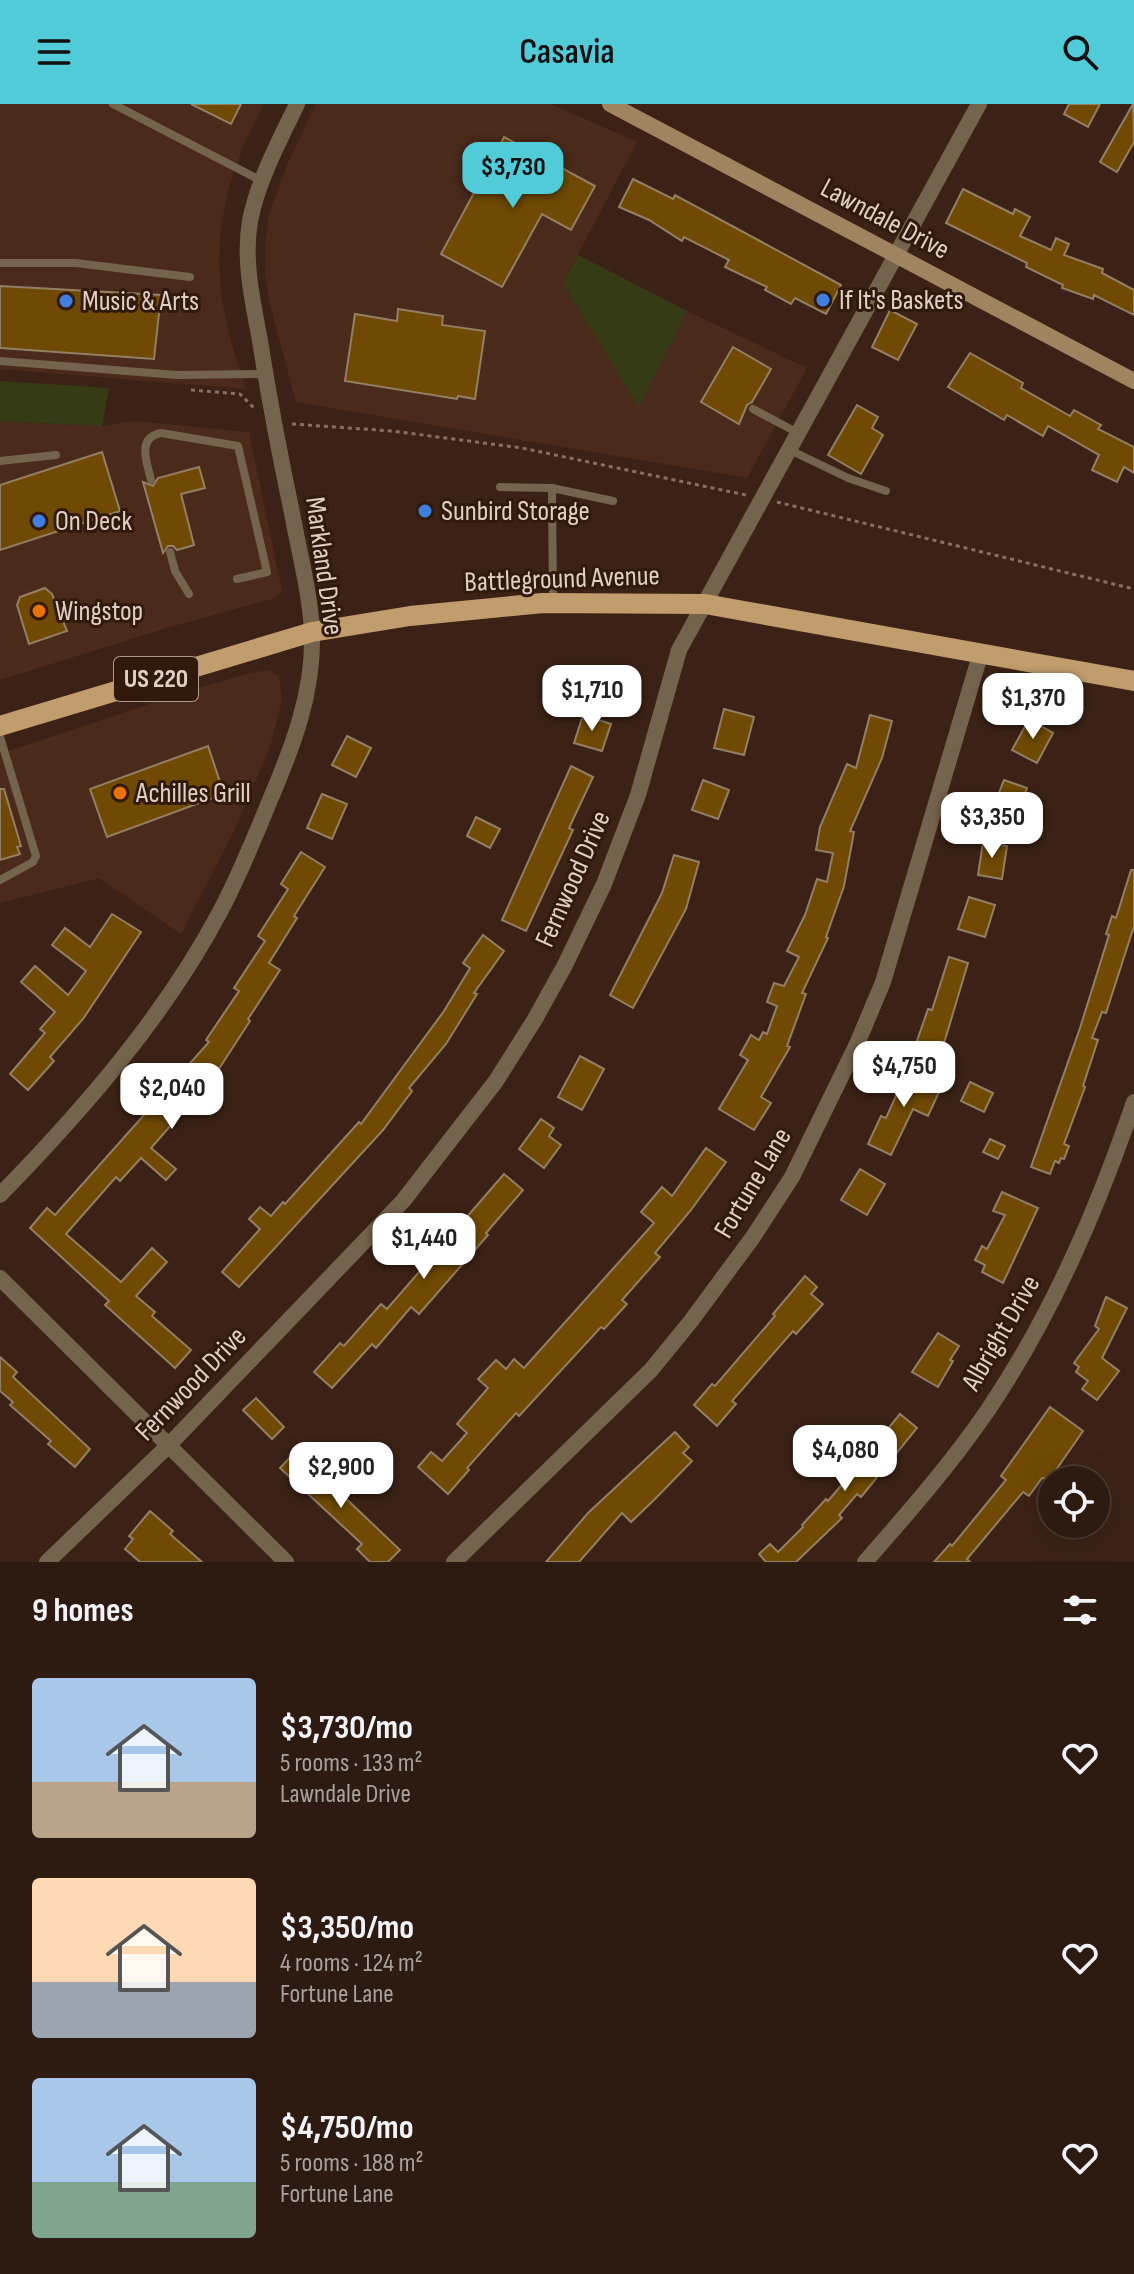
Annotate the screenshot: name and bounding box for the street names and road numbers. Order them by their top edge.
street label: Lawndale Drive [815,171,955,267]
street label: Markland Drive [298,495,350,637]
street label: Battleground Avenue [464,559,660,599]
road number: US 220 [114,657,198,701]
street label: Fernwood Drive [528,806,618,952]
street label: Fortune Lane [707,1122,799,1244]
street label: Albright Drive [954,1269,1047,1397]
street label: Fernwood Drive [129,1320,253,1448]

